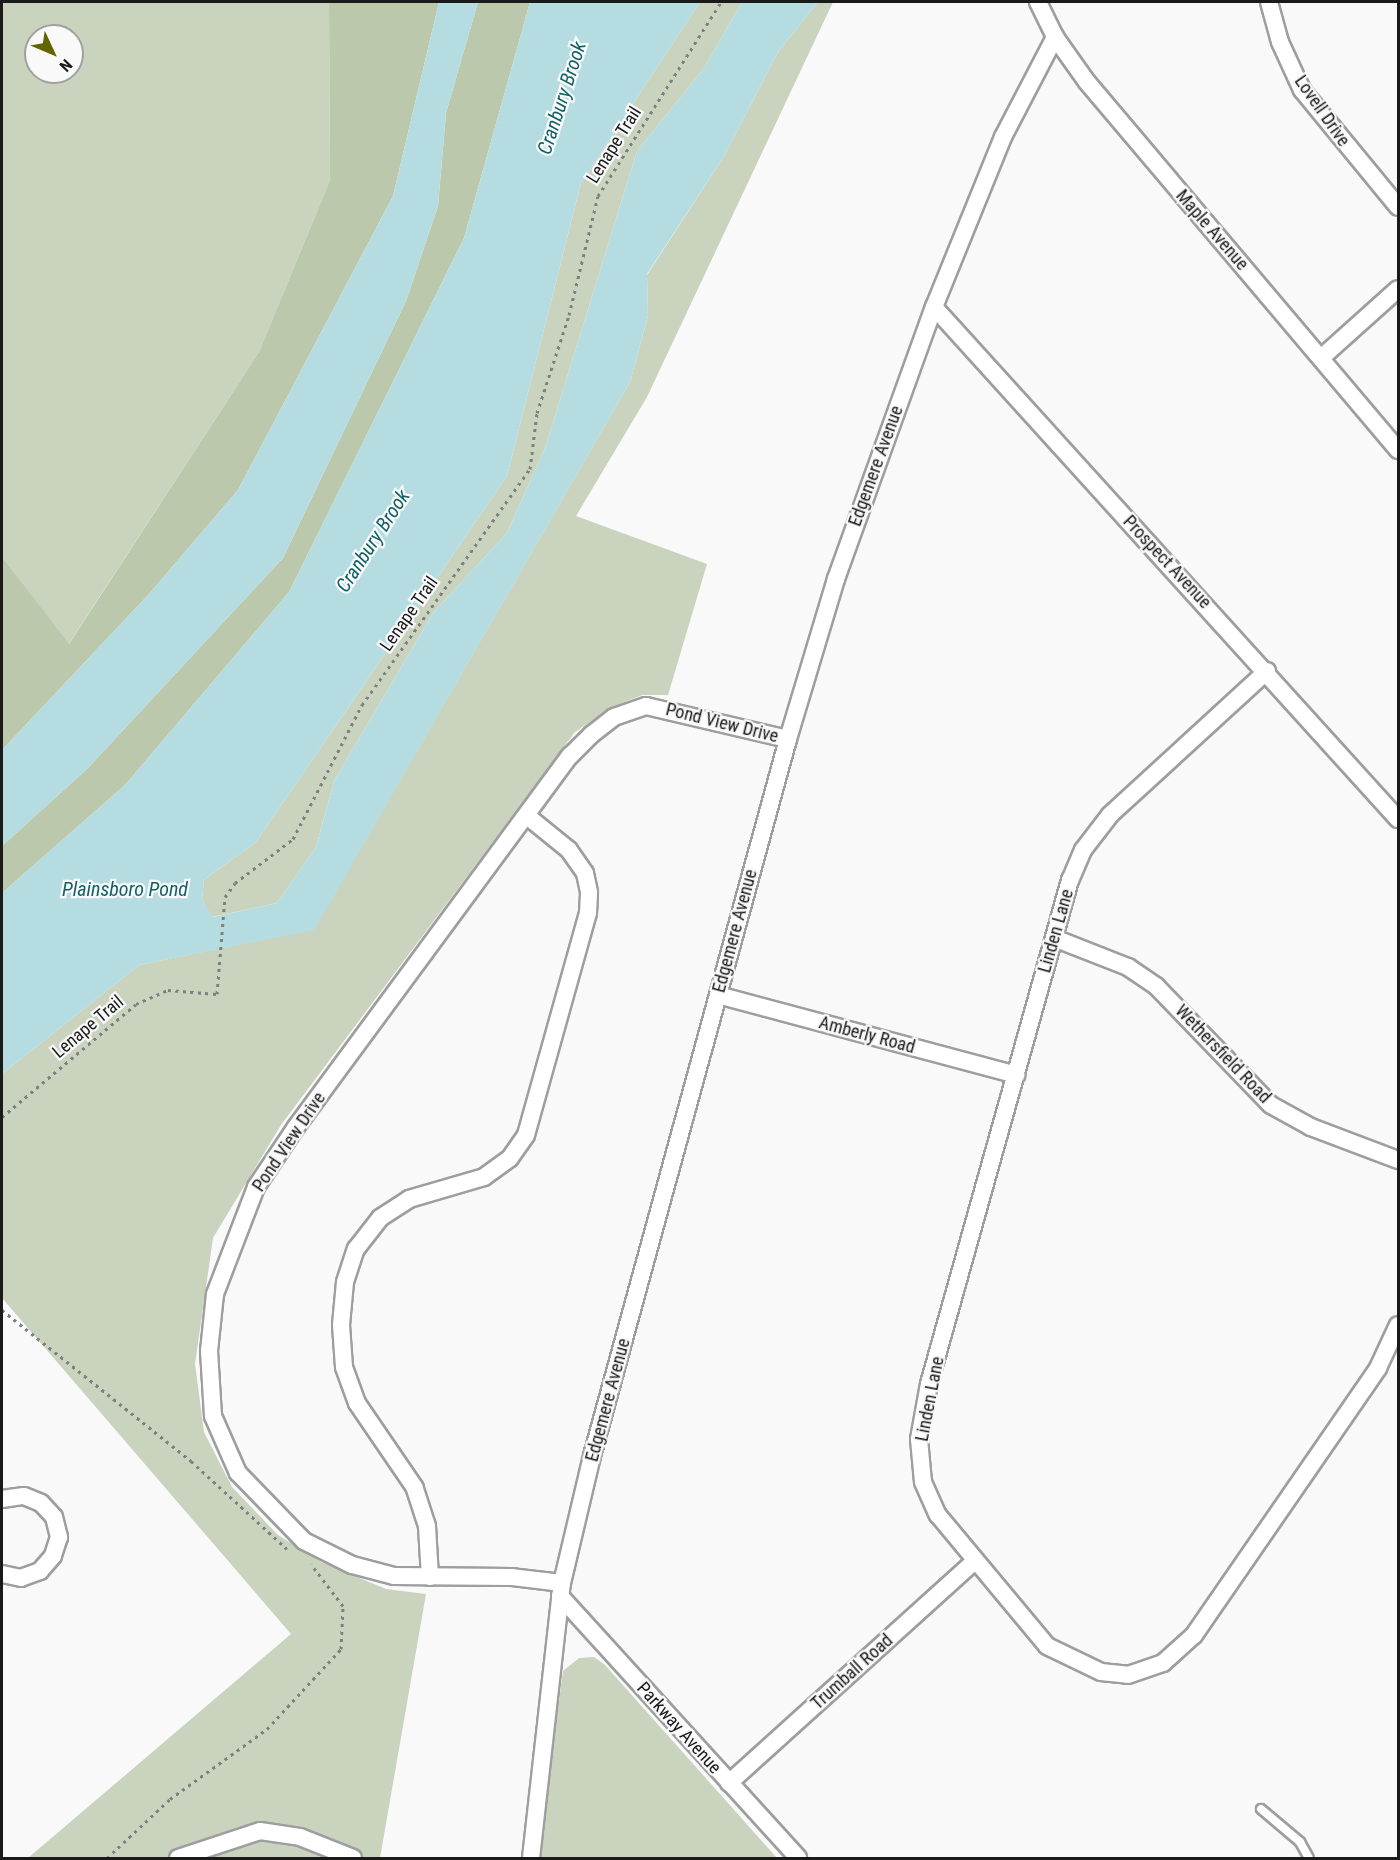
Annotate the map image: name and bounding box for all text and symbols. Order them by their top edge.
north arrow [24,24,84,84]
water label: Cranbury Brook [532,38,592,158]
text: N [56,55,76,76]
street label: Lovell Drive [1290,71,1354,151]
street label: Lenape Trail [582,103,646,187]
street label: Maple Avenue [1171,185,1253,275]
street label: Edgemere Avenue [844,403,908,529]
water label: Cranbury Brook [331,485,415,597]
street label: Prospect Avenue [1118,511,1216,613]
street label: Lenape Trail [375,572,443,656]
street label: Pond View Drive [664,699,780,747]
street label: Edgemere Avenue [708,867,762,995]
water label: Plainsboro Pond [62,877,188,901]
street label: Linden Lane [1034,887,1078,975]
street label: Lenape Trail [48,991,128,1063]
street label: Wethersfield Road [1171,1000,1275,1108]
street label: Amberly Road [817,1012,917,1058]
street label: Pond View Drive [248,1088,330,1196]
street label: Edgemere Avenue [581,1336,635,1464]
street label: Linden Lane [911,1355,949,1443]
street label: Trumball Road [807,1630,897,1714]
street label: Parkway Avenue [632,1678,726,1778]

